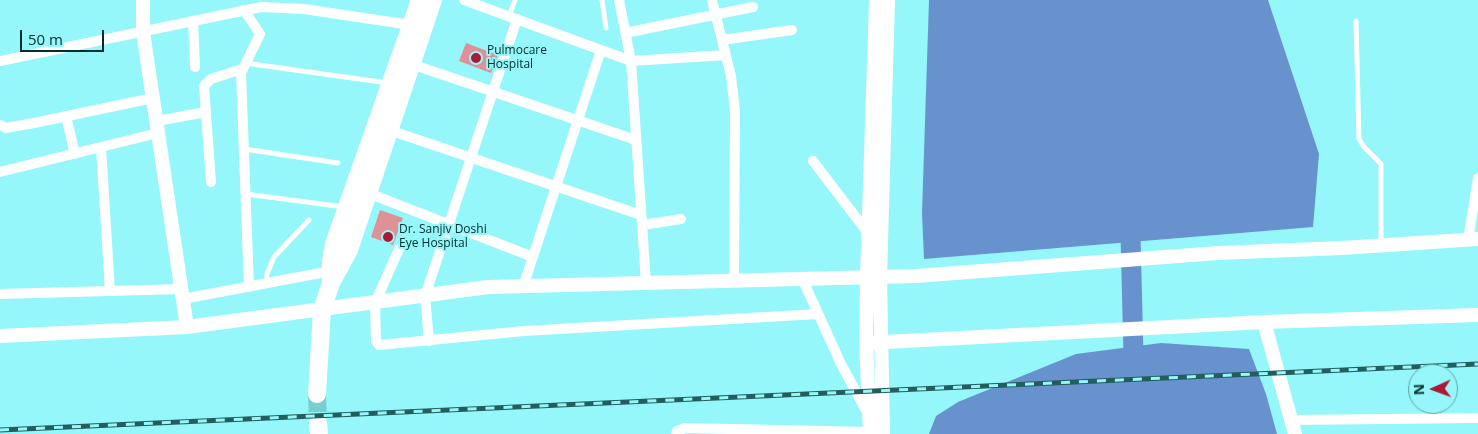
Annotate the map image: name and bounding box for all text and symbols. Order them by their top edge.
scale bar [22,20,106,52]
text: 50 m [28,29,63,49]
place label: Pulmocare Hospital [487,44,547,72]
marker: Pulmocare Hospital [469,51,483,65]
place label: Dr. Sanjiv Doshi Eye Hospital [399,223,487,251]
marker: Dr. Sanjiv Doshi Eye Hospital [381,230,395,244]
north arrow [1408,364,1458,414]
text: N [1409,383,1428,396]

